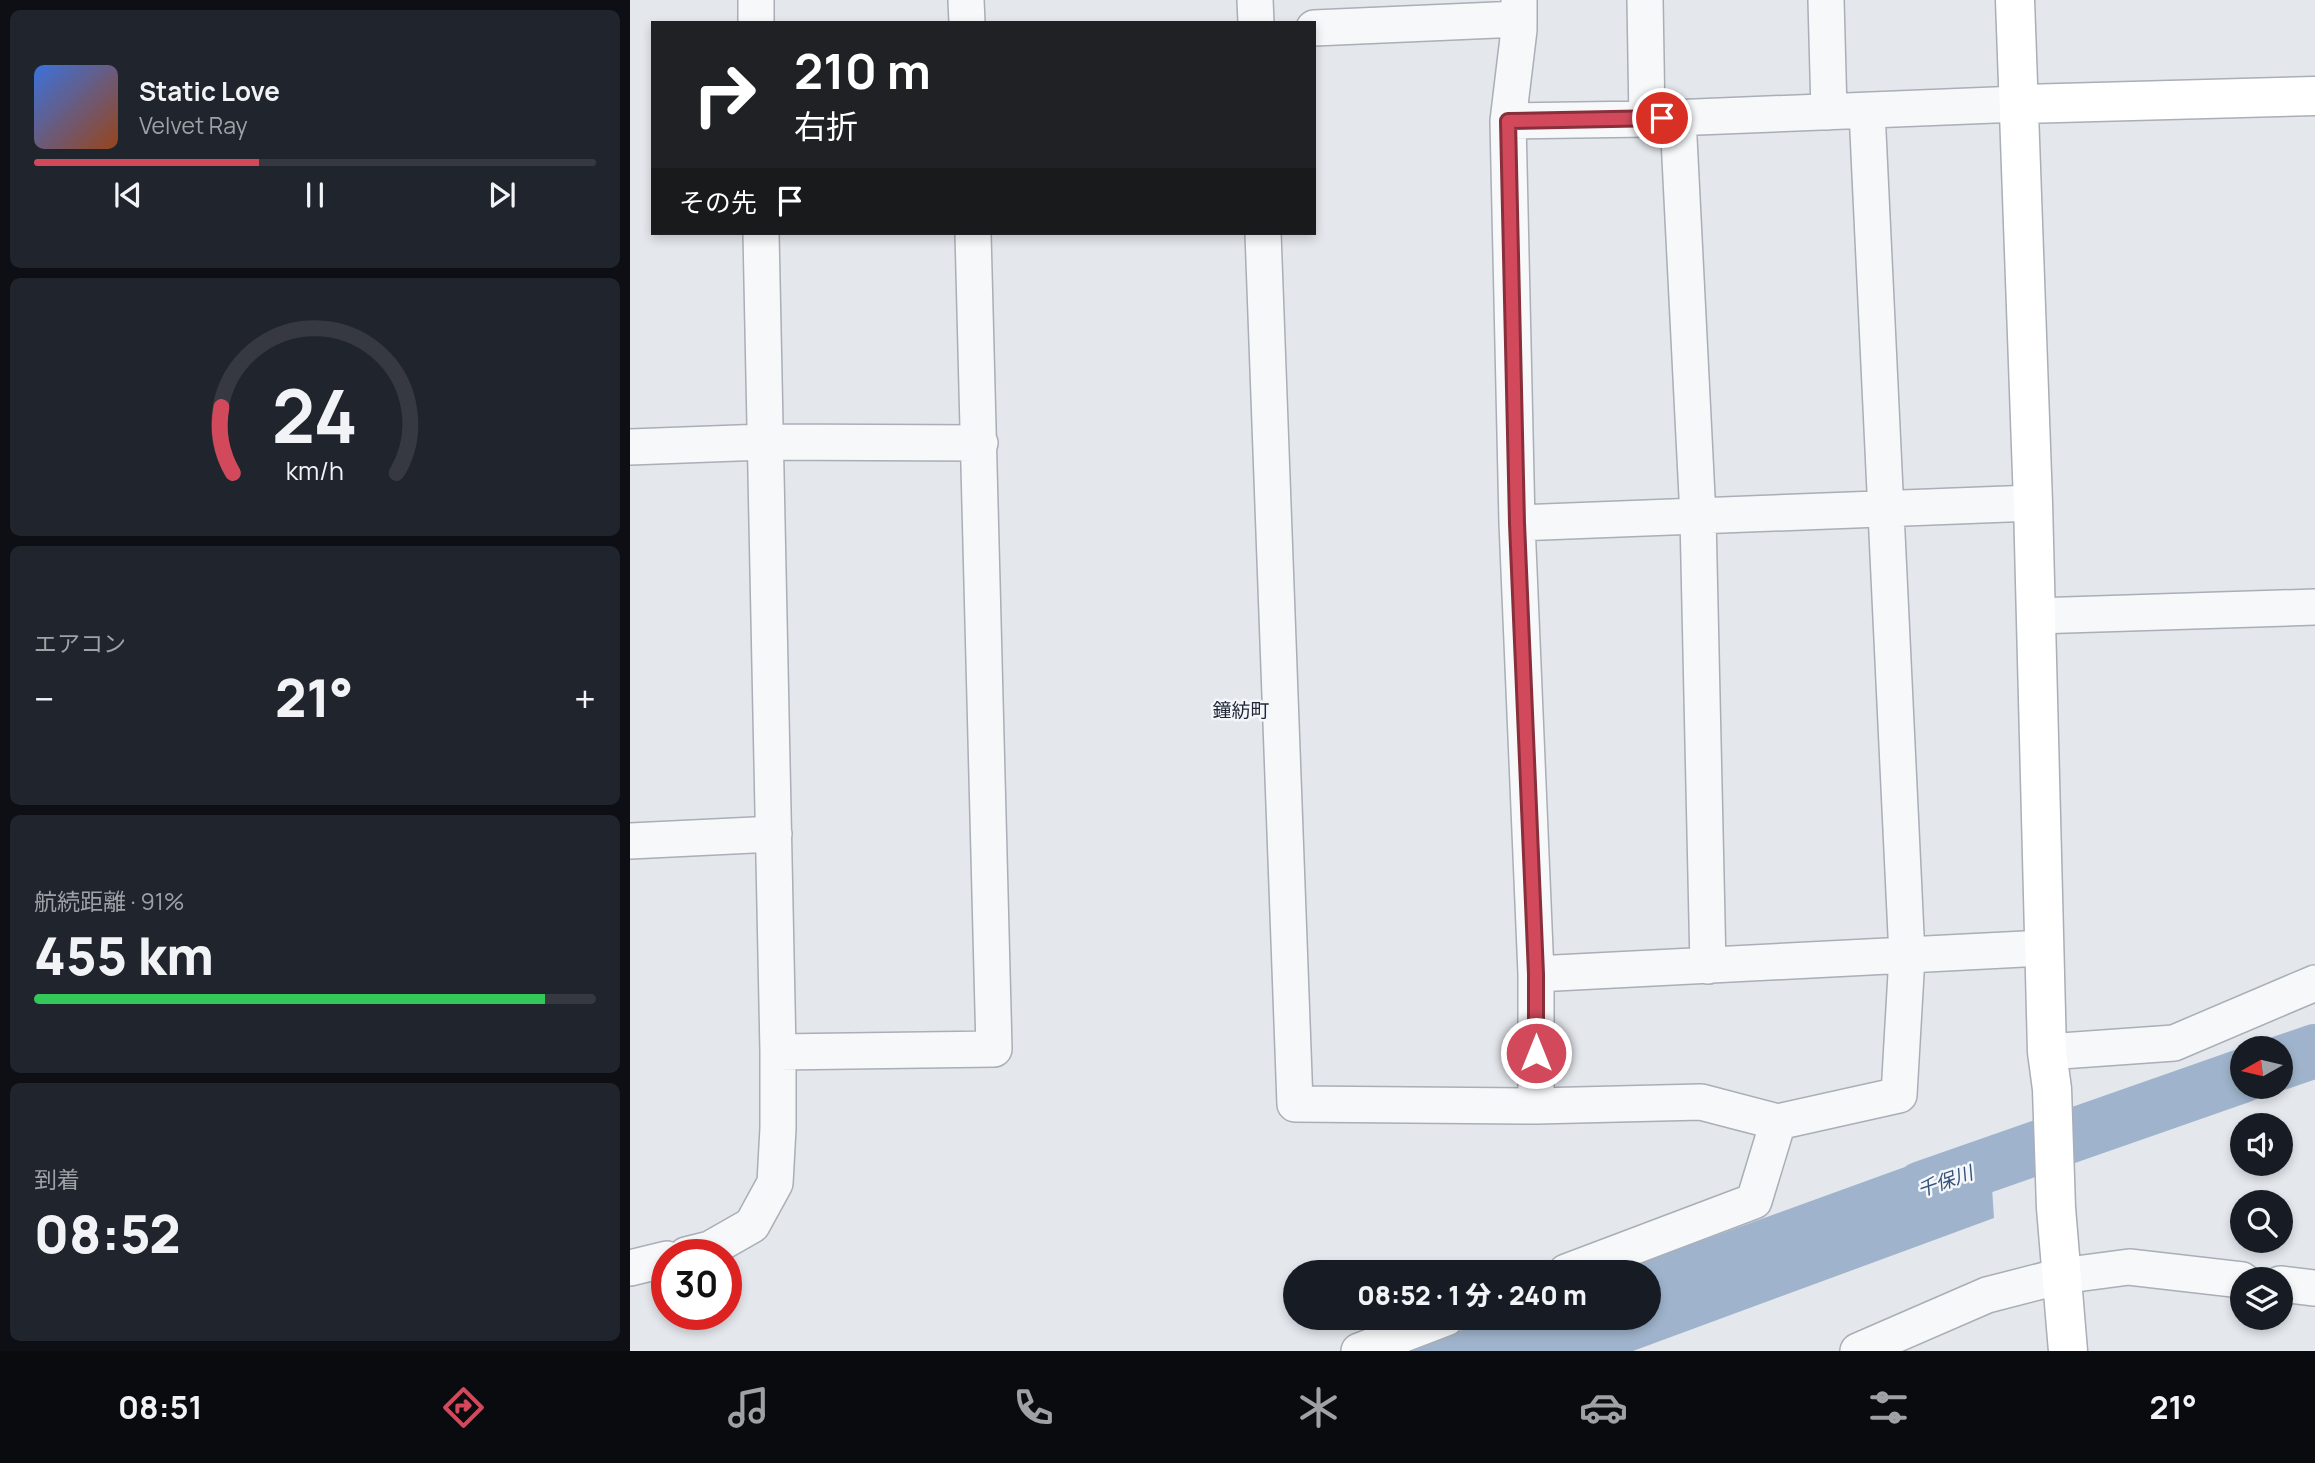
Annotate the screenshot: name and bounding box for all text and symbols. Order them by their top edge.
text: 210 m [794,37,931,104]
icon: right [679,49,770,140]
text: Static Love [139,73,280,109]
pin [1632,88,1692,148]
icon: arrive [1643,99,1681,137]
text: 右折 [794,104,858,148]
text: Velvet Ray [139,109,248,141]
icon: previous [109,176,147,214]
icon: pause [296,176,334,214]
icon: next [483,176,521,214]
icon: arrive [771,182,809,220]
text: その先 [679,184,757,220]
text: 24 [272,366,358,466]
text: km/h [286,453,344,488]
text: エアコン [34,627,126,659]
text: 21° [275,662,354,733]
text: − [34,672,55,724]
text: + [574,672,596,724]
district label: 鐘紡町 [1212,697,1270,723]
text: 航続距離 · 91% [34,885,184,917]
text: 455 km [34,920,214,991]
position arrow [1499,1016,1573,1090]
north arrow [2230,1036,2292,1099]
map controls [2230,1036,2293,1330]
button: sound [2230,1113,2293,1176]
water label: 千保川 [1914,1159,1978,1203]
text: 到着 [34,1163,80,1195]
button: search [2230,1190,2293,1253]
text: 08:52 [34,1198,181,1269]
speed limit sign: 30 [651,1239,742,1330]
button: layers [2230,1267,2293,1330]
text: 08:52 · 1 分 · 240 m [1357,1277,1587,1313]
icon: directions [439,1383,488,1432]
icon: music [724,1383,773,1432]
icon: phone [1009,1383,1058,1432]
icon: climate [1294,1383,1343,1432]
icon: car [1579,1383,1628,1432]
icon: filters [1864,1383,1913,1432]
text: 08:51 [118,1385,202,1429]
text: 21° [2149,1385,2197,1429]

